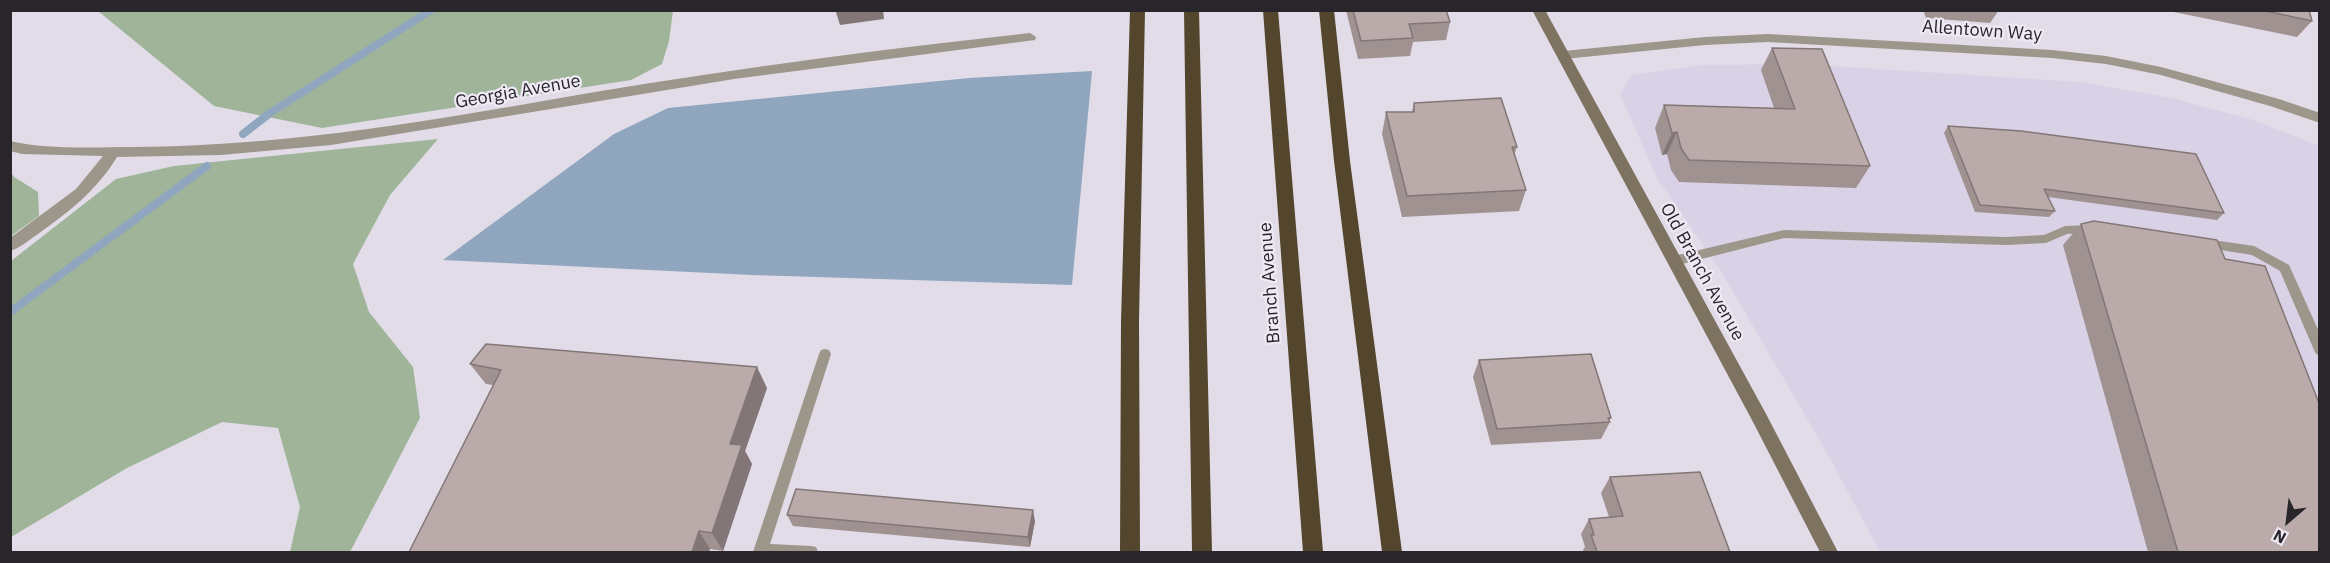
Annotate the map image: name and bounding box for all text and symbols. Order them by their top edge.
street label: Allentown Way [1921,16,2043,46]
street label: Georgia Avenue [454,70,582,114]
street label: Old Branch Avenue [1655,199,1749,345]
street label: Branch Avenue [1255,222,1285,344]
north arrow [2258,491,2318,551]
text: N [2270,525,2289,548]

